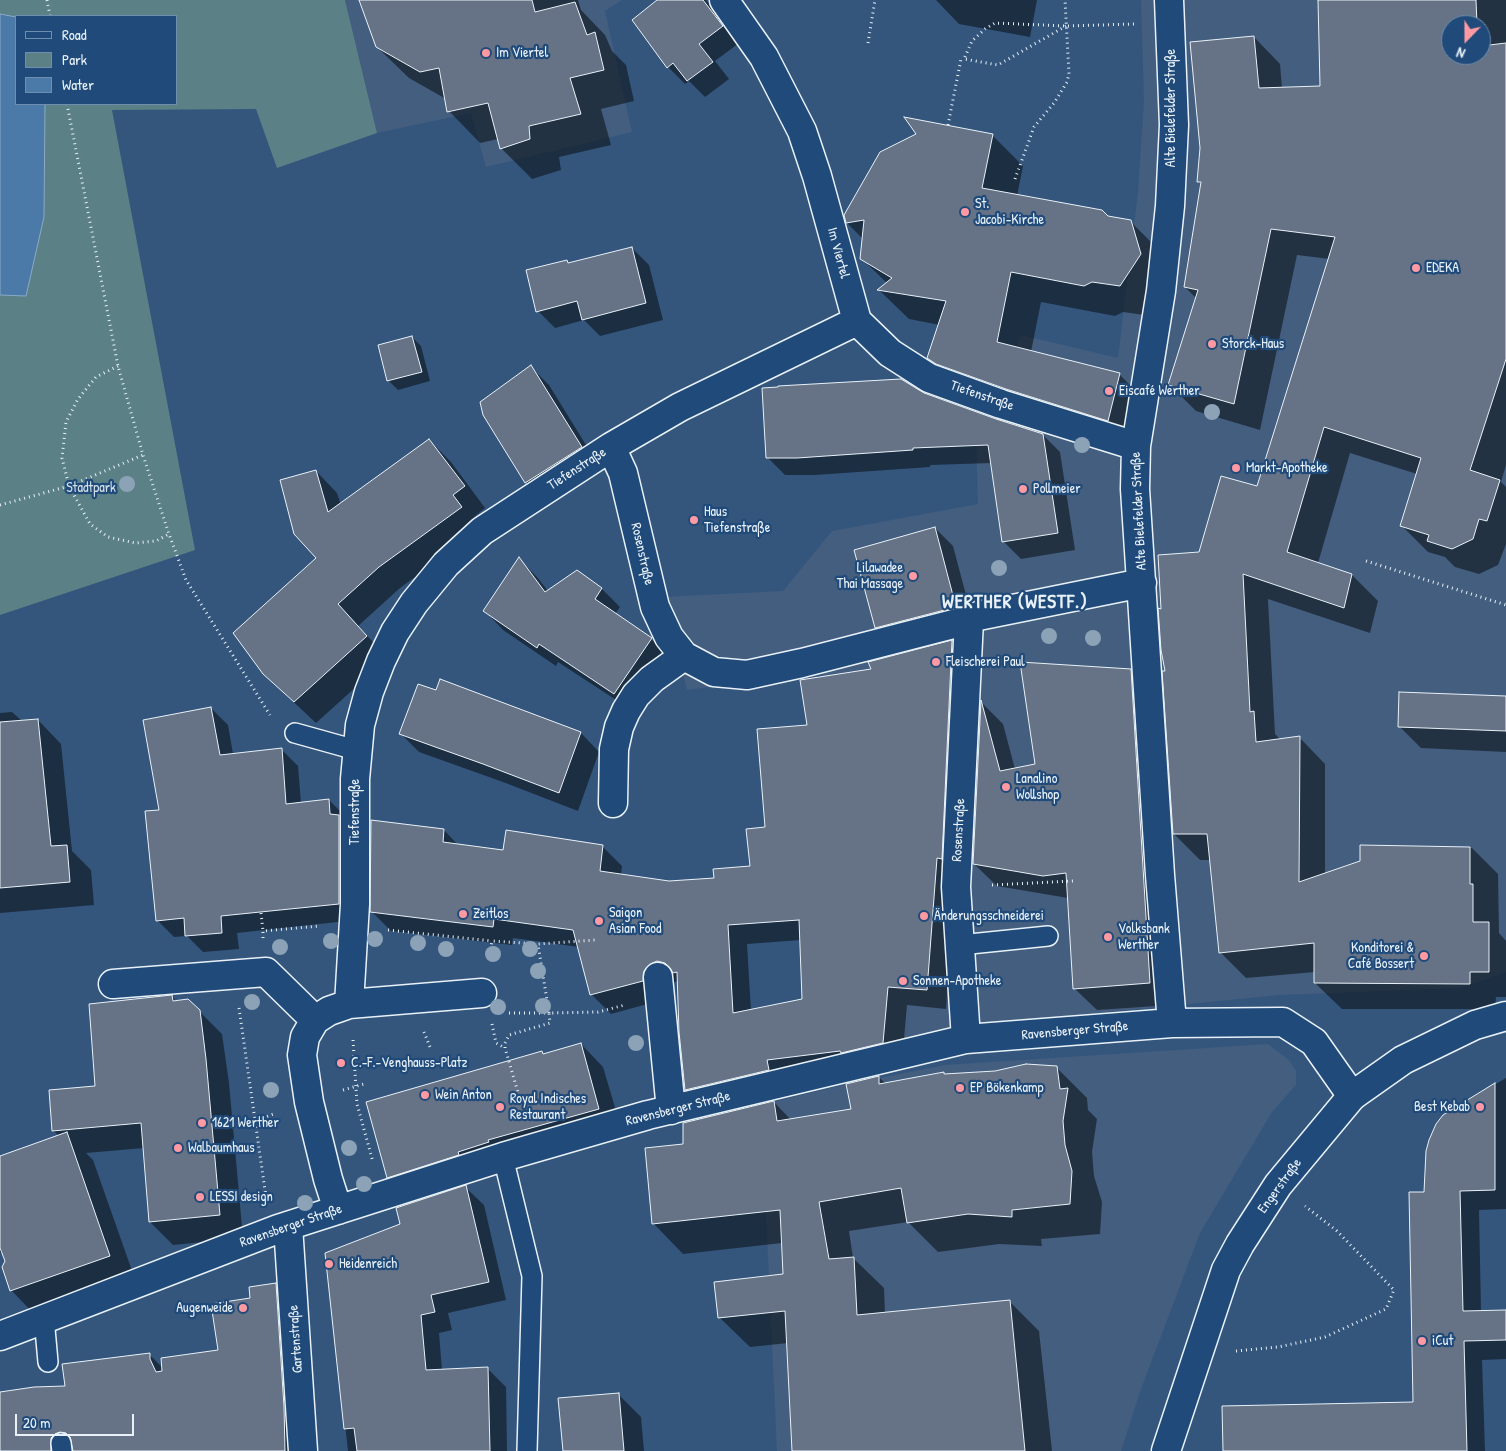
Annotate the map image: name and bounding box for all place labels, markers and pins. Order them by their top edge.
place label: Im Viertel [496,45,548,61]
marker: Im Viertel [480,47,492,59]
place label: St. Jacobi-Kirche [975,196,1044,228]
marker: St. Jacobi-Kirche [959,206,971,218]
place label: EDEKA [1426,260,1459,276]
marker: EDEKA [1410,262,1422,274]
place label: Storck-Haus [1222,336,1284,352]
marker: Storck-Haus [1206,338,1218,350]
place label: Eiscafé Werther [1119,383,1200,399]
marker: Eiscafé Werther [1103,385,1115,397]
place label: Markt-Apotheke [1246,460,1328,476]
marker: Markt-Apotheke [1230,462,1242,474]
place label: Pollmeier [1033,481,1081,497]
marker: Pollmeier [1017,483,1029,495]
place label: Haus Tiefenstraße [704,504,770,536]
marker: Haus Tiefenstraße [688,514,700,526]
place label: Lilawadee Thai Massage [837,560,903,592]
marker: Lilawadee Thai Massage [907,570,919,582]
place label: Fleischerei Paul [946,654,1025,670]
marker: Fleischerei Paul [930,656,942,668]
place label: Lanalino Wollshop [1016,771,1059,804]
marker: Lanalino Wollshop [1000,781,1012,793]
place label: Saigon Asian Food [609,905,661,938]
place label: Zeitlos [473,906,508,922]
marker: Zeitlos [457,908,469,920]
place label: Änderungsschneiderei [934,908,1044,924]
marker: Änderungsschneiderei [918,910,930,922]
marker: Saigon Asian Food [593,915,605,927]
place label: Volksbank Werther [1118,921,1170,954]
marker: Volksbank Werther [1102,931,1114,943]
place label: Konditorei & Café Bossert [1348,940,1414,972]
marker: Konditorei & Café Bossert [1418,950,1430,962]
place label: Sonnen-Apotheke [913,973,1001,989]
marker: Sonnen-Apotheke [897,975,909,987]
place label: C.-F.-Venghauss-Platz [351,1055,467,1071]
marker: C.-F.-Venghauss-Platz [335,1057,347,1069]
place label: EP Bökenkamp [970,1080,1043,1096]
marker: EP Bökenkamp [954,1082,966,1094]
place label: Wein Anton [435,1087,492,1103]
marker: Wein Anton [419,1089,431,1101]
place label: Royal Indisches Restaurant [510,1091,586,1124]
place label: Best Kebab [1414,1099,1470,1115]
marker: Royal Indisches Restaurant [494,1101,506,1113]
marker: Best Kebab [1474,1101,1486,1113]
place label: 1621 Werther [212,1115,279,1131]
marker: 1621 Werther [196,1117,208,1129]
place label: Walbaumhaus [188,1140,255,1156]
marker: Walbaumhaus [172,1142,184,1154]
place label: LESSI design [210,1189,273,1205]
marker: LESSI design [194,1191,206,1203]
place label: Heidenreich [339,1256,397,1272]
marker: Heidenreich [323,1258,335,1270]
place label: Augenweide [176,1300,233,1316]
marker: Augenweide [237,1302,249,1314]
place label: iCut [1432,1333,1453,1349]
marker: iCut [1416,1335,1428,1347]

